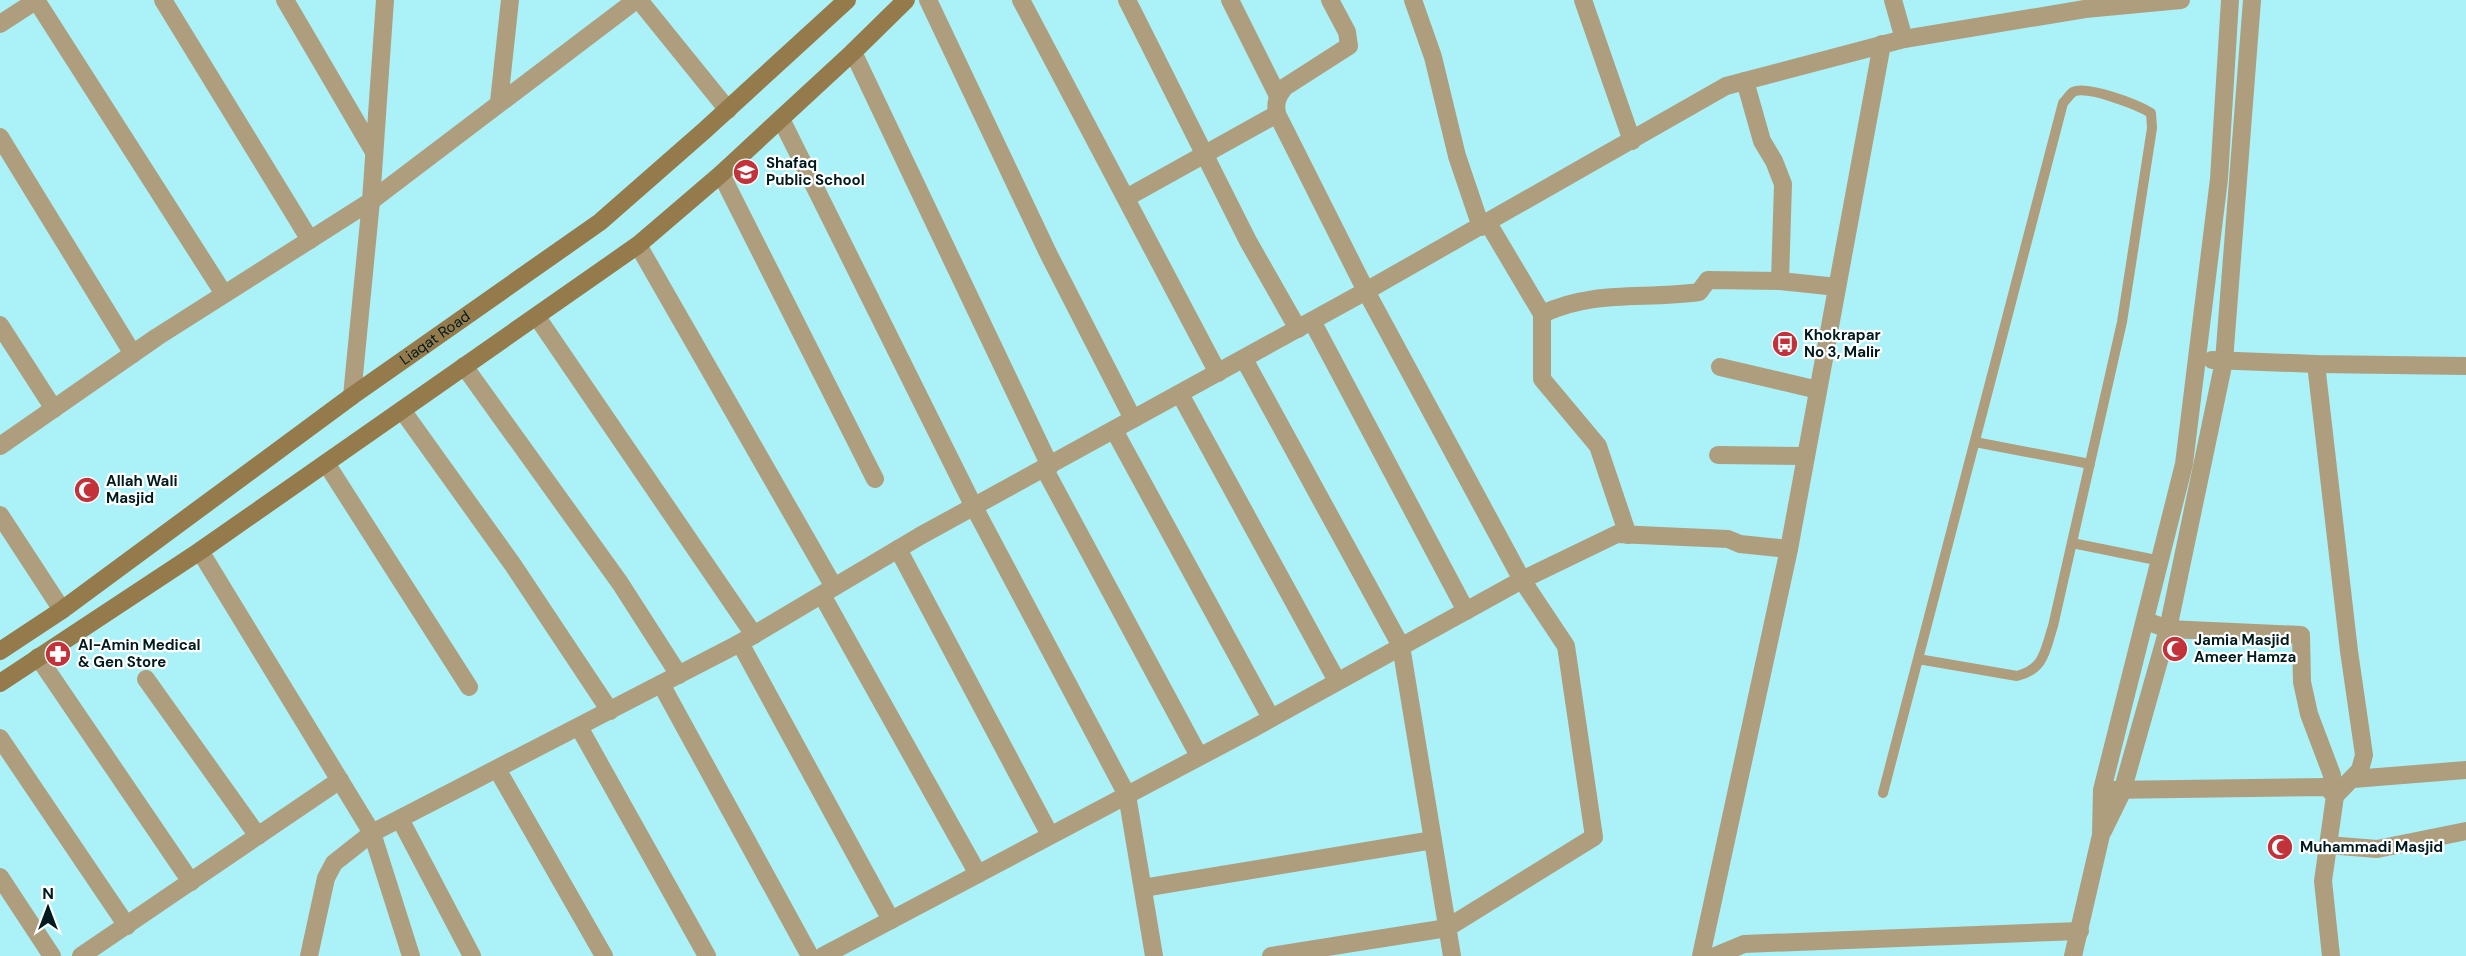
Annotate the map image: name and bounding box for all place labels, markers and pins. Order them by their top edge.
place label: Shafaq Public School [766,153,865,190]
school or university icon: Shafaq Public School [731,157,761,187]
place label: Khokrapar No 3, Malir [1804,325,1881,362]
bus stop icon: Khokrapar No 3, Malir [1770,329,1800,359]
place label: Allah Wali Masjid [106,471,178,508]
mosque icon: Allah Wali Masjid [72,475,102,505]
place label: Jamia Masjid Ameer Hamza [2194,630,2296,667]
mosque icon: Jamia Masjid Ameer Hamza [2160,634,2190,664]
place label: Al-Amin Medical & Gen Store [78,635,201,672]
pharmacy icon: Al-Amin Medical & Gen Store [43,639,73,669]
mosque icon: Muhammadi Masjid [2265,832,2295,862]
place label: Muhammadi Masjid [2300,837,2443,857]

